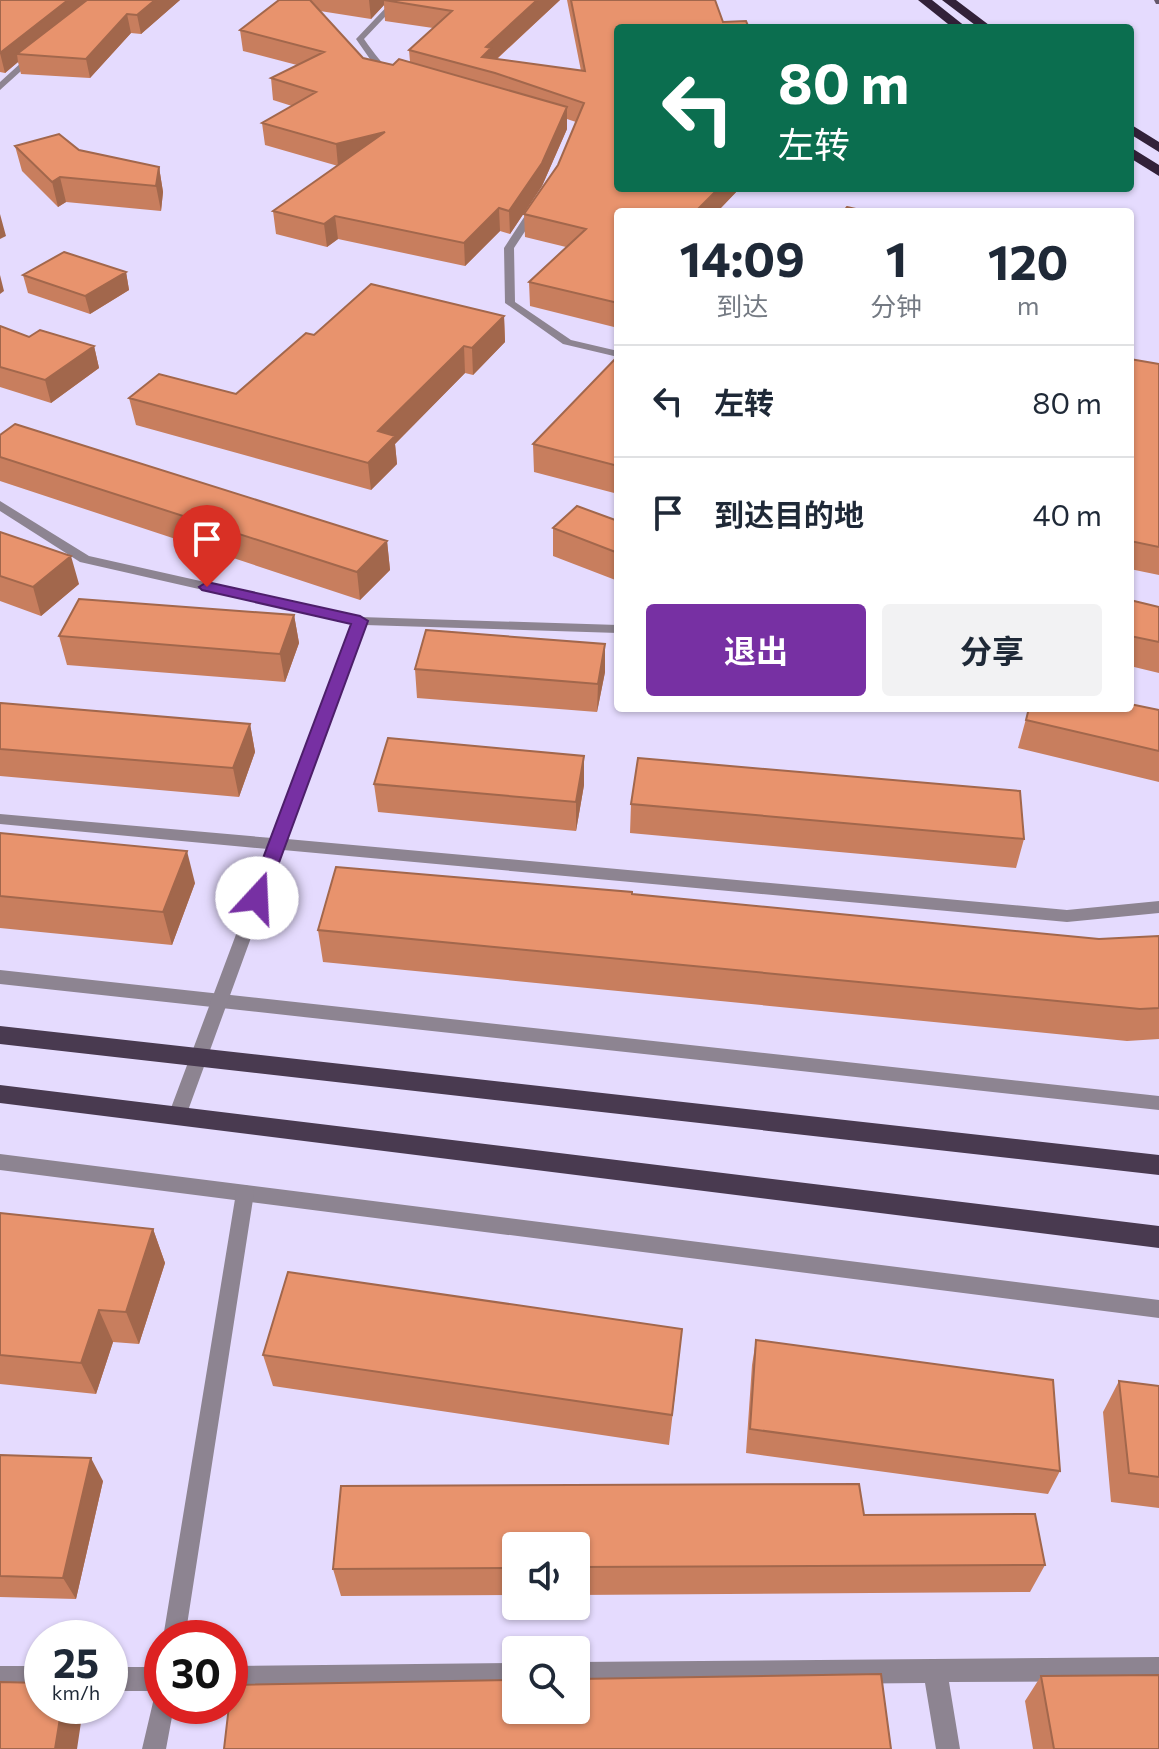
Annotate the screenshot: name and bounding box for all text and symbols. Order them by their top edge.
text: 80 m [778,47,909,116]
icon: left [646,56,750,160]
text: 左转 [778,121,850,165]
text: 14:09 [679,228,805,287]
text: 1 [886,228,907,287]
text: 120 [988,231,1069,290]
text: m [1017,289,1040,320]
text: 到达 [716,290,768,321]
text: 分钟 [870,290,922,321]
icon: left [646,379,690,423]
text: 左转 [714,383,774,420]
text: 80 m [1032,383,1102,420]
icon: arrive [646,491,690,535]
text: 到达目的地 [714,495,864,532]
text: 40 m [1033,495,1102,532]
pin [173,505,241,587]
icon: arrive [185,517,229,561]
button: 退出 [646,604,866,696]
button: 分享 [882,604,1102,696]
position arrow [215,856,299,940]
map controls [502,1532,590,1724]
button: sound [502,1532,590,1620]
speed limit sign: 30 [144,1620,248,1724]
button: search [502,1636,590,1724]
text: 25 [53,1637,99,1686]
text: km/h [52,1680,100,1704]

